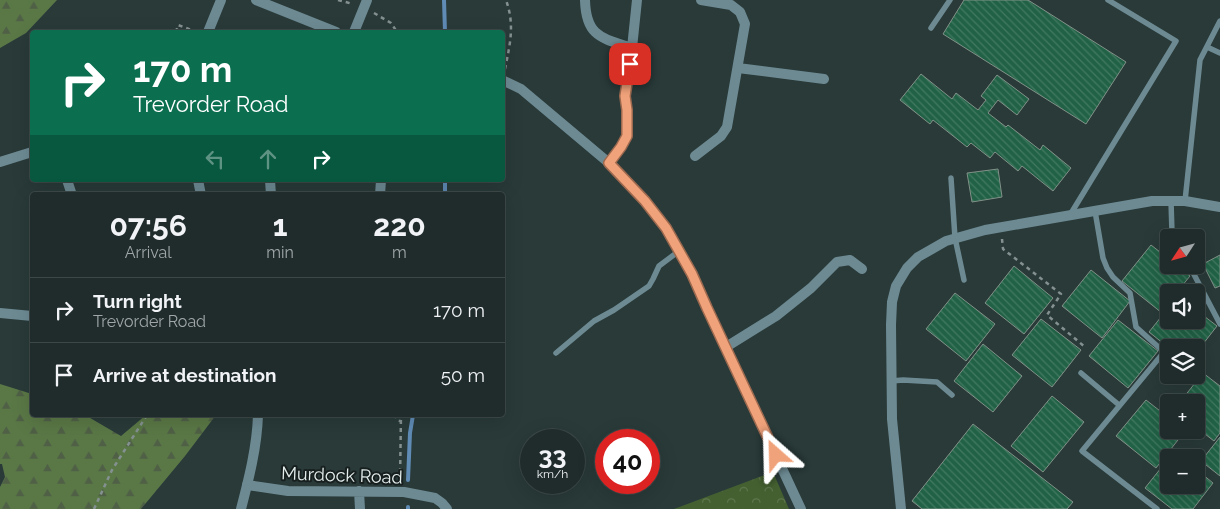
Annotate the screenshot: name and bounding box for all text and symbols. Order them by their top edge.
pin [609,43,651,85]
text: 170 m [133,49,232,90]
icon: right [50,50,115,115]
icon: arrive [616,50,644,78]
text: Trevorder Road [133,91,288,117]
icon: left [201,145,229,173]
icon: ahead [254,145,282,173]
icon: right [307,145,335,173]
text: 07:56 [109,208,187,243]
text: 1 [273,208,288,243]
text: 220 [373,208,426,243]
north arrow [1160,229,1205,274]
map controls [1160,229,1205,494]
text: Arrival [125,243,172,262]
text: min [266,243,294,262]
text: m [392,243,407,262]
button: sound [1160,284,1205,329]
text: Turn right [93,290,182,312]
icon: right [50,296,78,324]
text: 170 m [433,299,485,321]
text: Trevorder Road [93,312,206,331]
button: layers [1160,339,1205,384]
icon: arrive [50,361,78,389]
text: Arrive at destination [93,364,277,386]
text: 50 m [441,364,485,386]
button: + [1160,394,1205,439]
position arrow [749,428,801,480]
speed limit sign: 40 [595,429,660,494]
text: 33 [539,440,566,470]
button: − [1160,449,1205,494]
street label: Murdock Road [281,462,403,488]
text: km/h [537,467,568,481]

